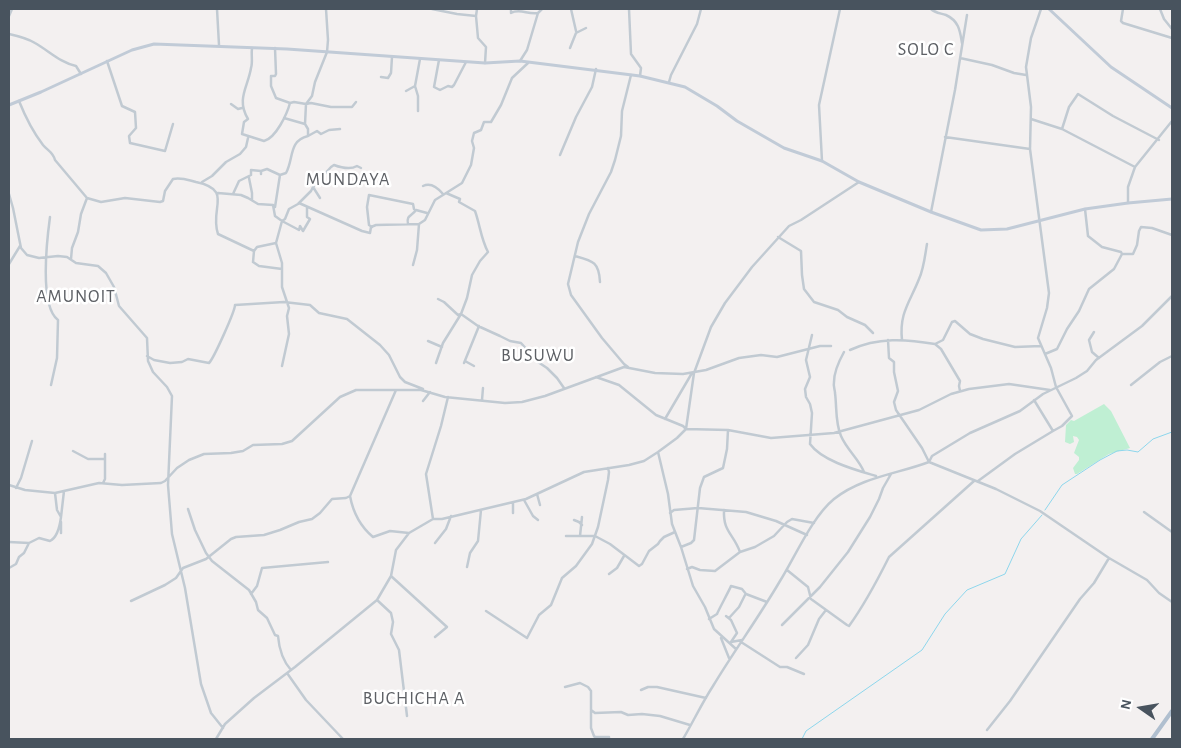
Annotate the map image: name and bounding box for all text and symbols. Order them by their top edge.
district label: SOLO C [897,39,955,61]
district label: MUNDAYA [305,169,391,191]
district label: AMUNOIT [35,286,117,308]
district label: BUSUWU [500,345,576,367]
north arrow [1116,683,1166,733]
district label: BUCHICHA A [361,688,467,710]
text: N [1118,698,1134,711]

